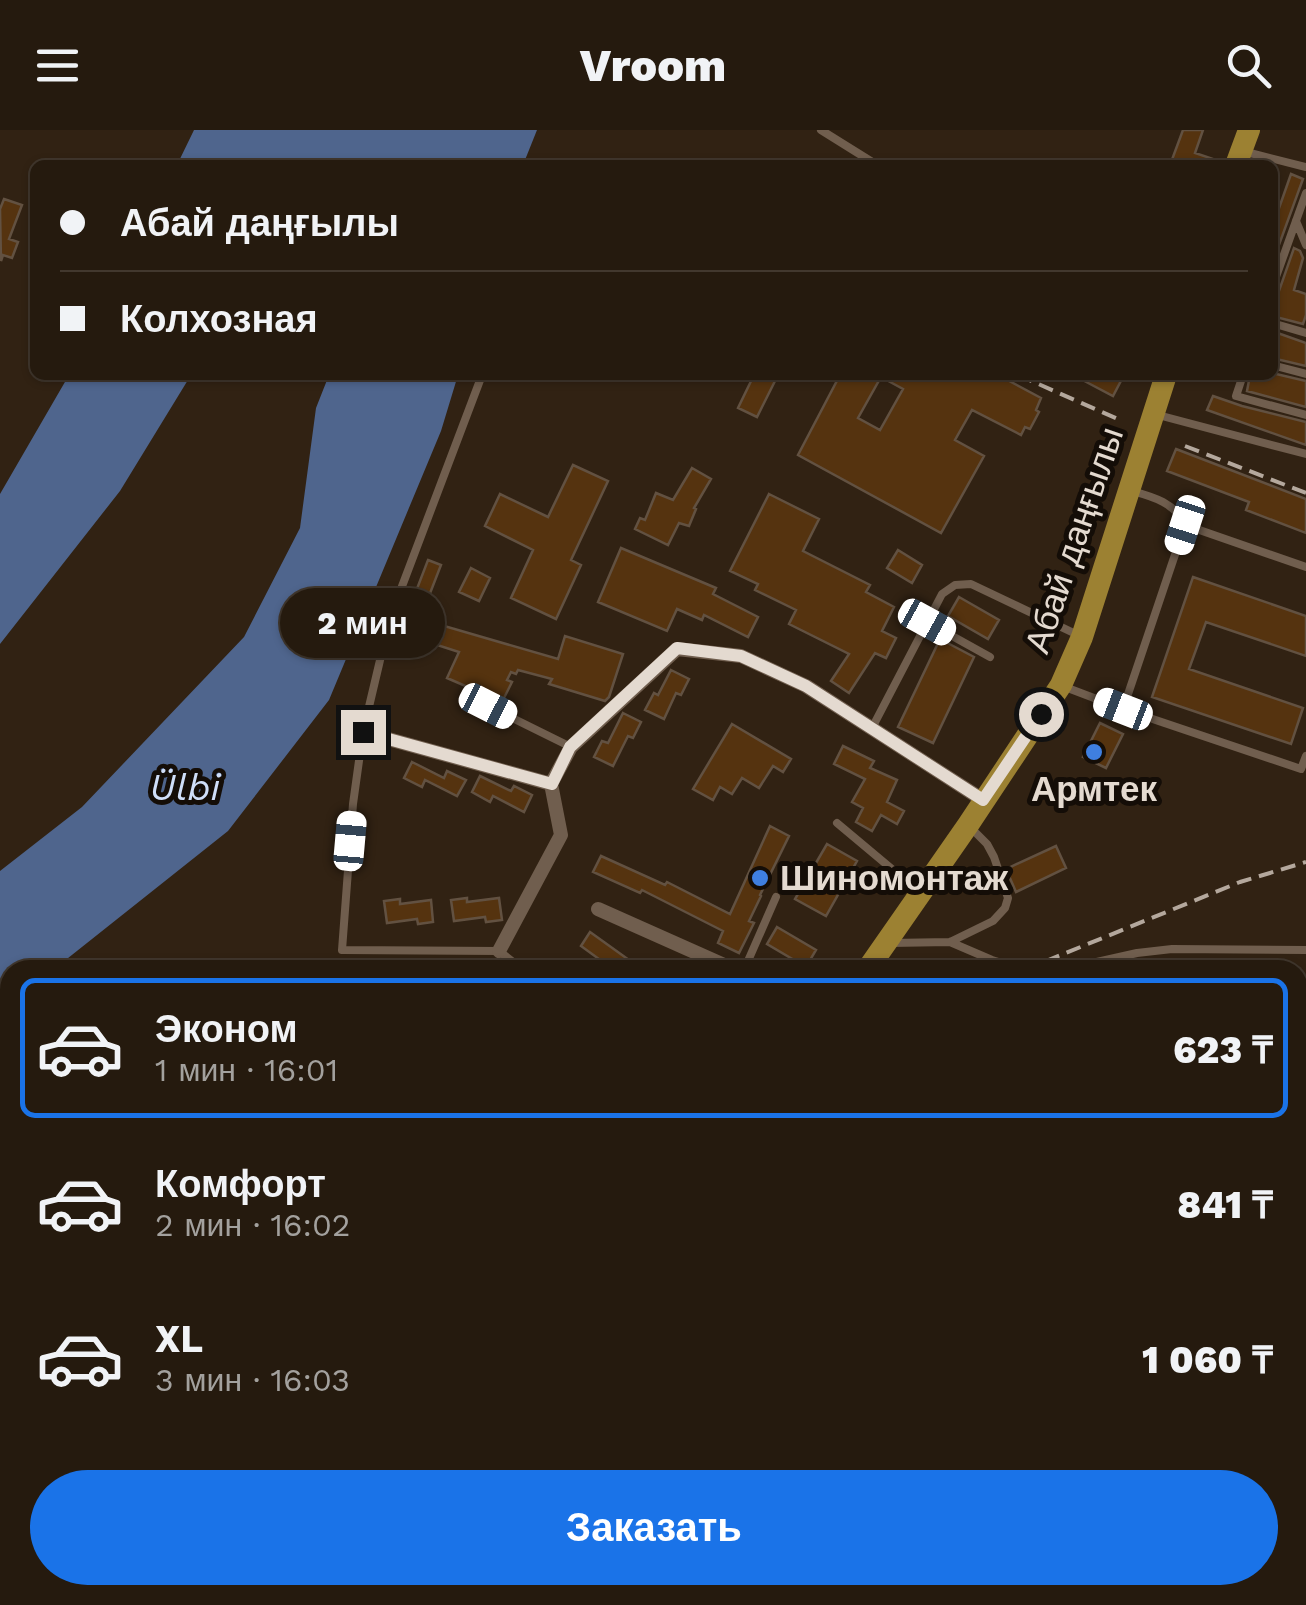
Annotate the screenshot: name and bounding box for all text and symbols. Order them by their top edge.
icon: menu [30,38,85,93]
icon: search [1221,38,1276,93]
text: Vroom [580,39,726,92]
text: Абай даңғылы [120,201,399,245]
text: Колхозная [120,297,318,341]
street label: Абай даңғылы [1016,421,1132,659]
car [1161,492,1209,558]
callout: 2 мин [280,587,446,657]
car [893,594,961,650]
text: 2 мин [317,604,408,642]
car [454,679,522,733]
car [1090,684,1156,734]
route start [1019,692,1064,737]
route end [341,710,386,755]
marker: Армтек [1083,741,1105,763]
water label: Ülbi [150,765,222,809]
place label: Армтек [1031,768,1158,810]
car [332,810,368,872]
place label: Шиномонтаж [780,857,1009,899]
marker: Шиномонтаж [749,867,771,889]
icon: car [35,1003,125,1093]
text: Эконом [155,1007,298,1051]
text: 623 ₸ [1173,1028,1273,1072]
text: 1 мин · 16:01 [155,1051,338,1089]
icon: car [35,1158,125,1248]
text: Комфорт [155,1162,326,1206]
text: 841 ₸ [1177,1183,1273,1227]
text: 2 мин · 16:02 [155,1206,351,1244]
icon: car [35,1313,125,1403]
text: XL [155,1317,203,1361]
text: 1 060 ₸ [1142,1338,1273,1382]
text: 3 мин · 16:03 [155,1361,350,1399]
button: Заказать [30,1470,1278,1585]

